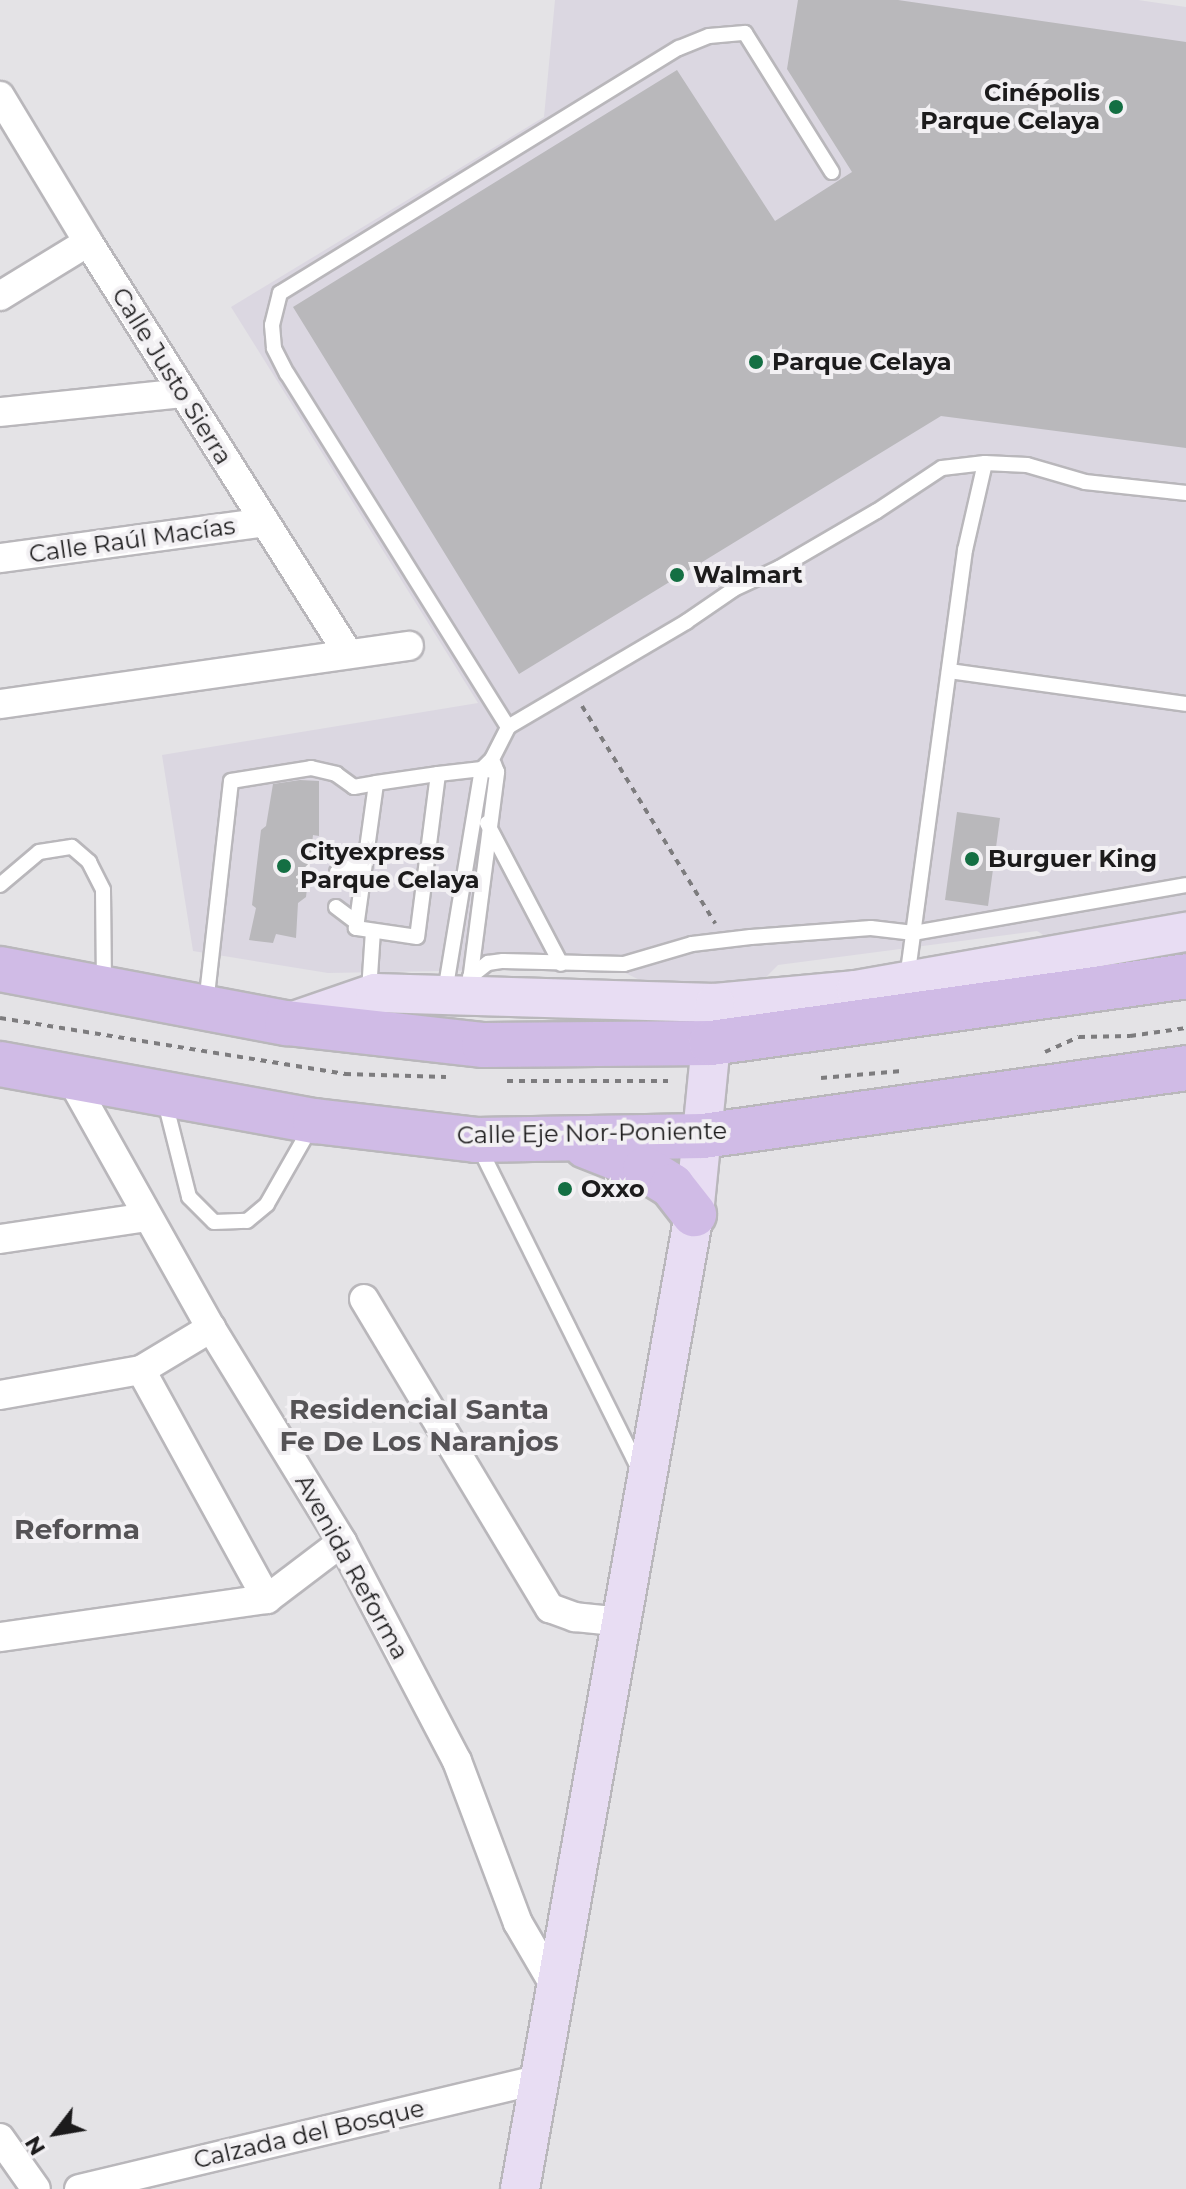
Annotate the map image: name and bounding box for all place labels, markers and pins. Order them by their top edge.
place label: Cinépolis Parque Celaya [920,79,1100,135]
marker: Cinépolis Parque Celaya [1107,98,1125,116]
place label: Parque Celaya [772,348,952,376]
marker: Parque Celaya [747,353,765,371]
place label: Walmart [693,561,803,589]
marker: Walmart [668,566,686,584]
place label: Cityexpress Parque Celaya [300,838,480,894]
place label: Burguer King [988,845,1157,873]
marker: Burguer King [963,850,981,868]
marker: Cityexpress Parque Celaya [275,857,293,875]
place label: Oxxo [581,1175,645,1203]
marker: Oxxo [556,1180,574,1198]

